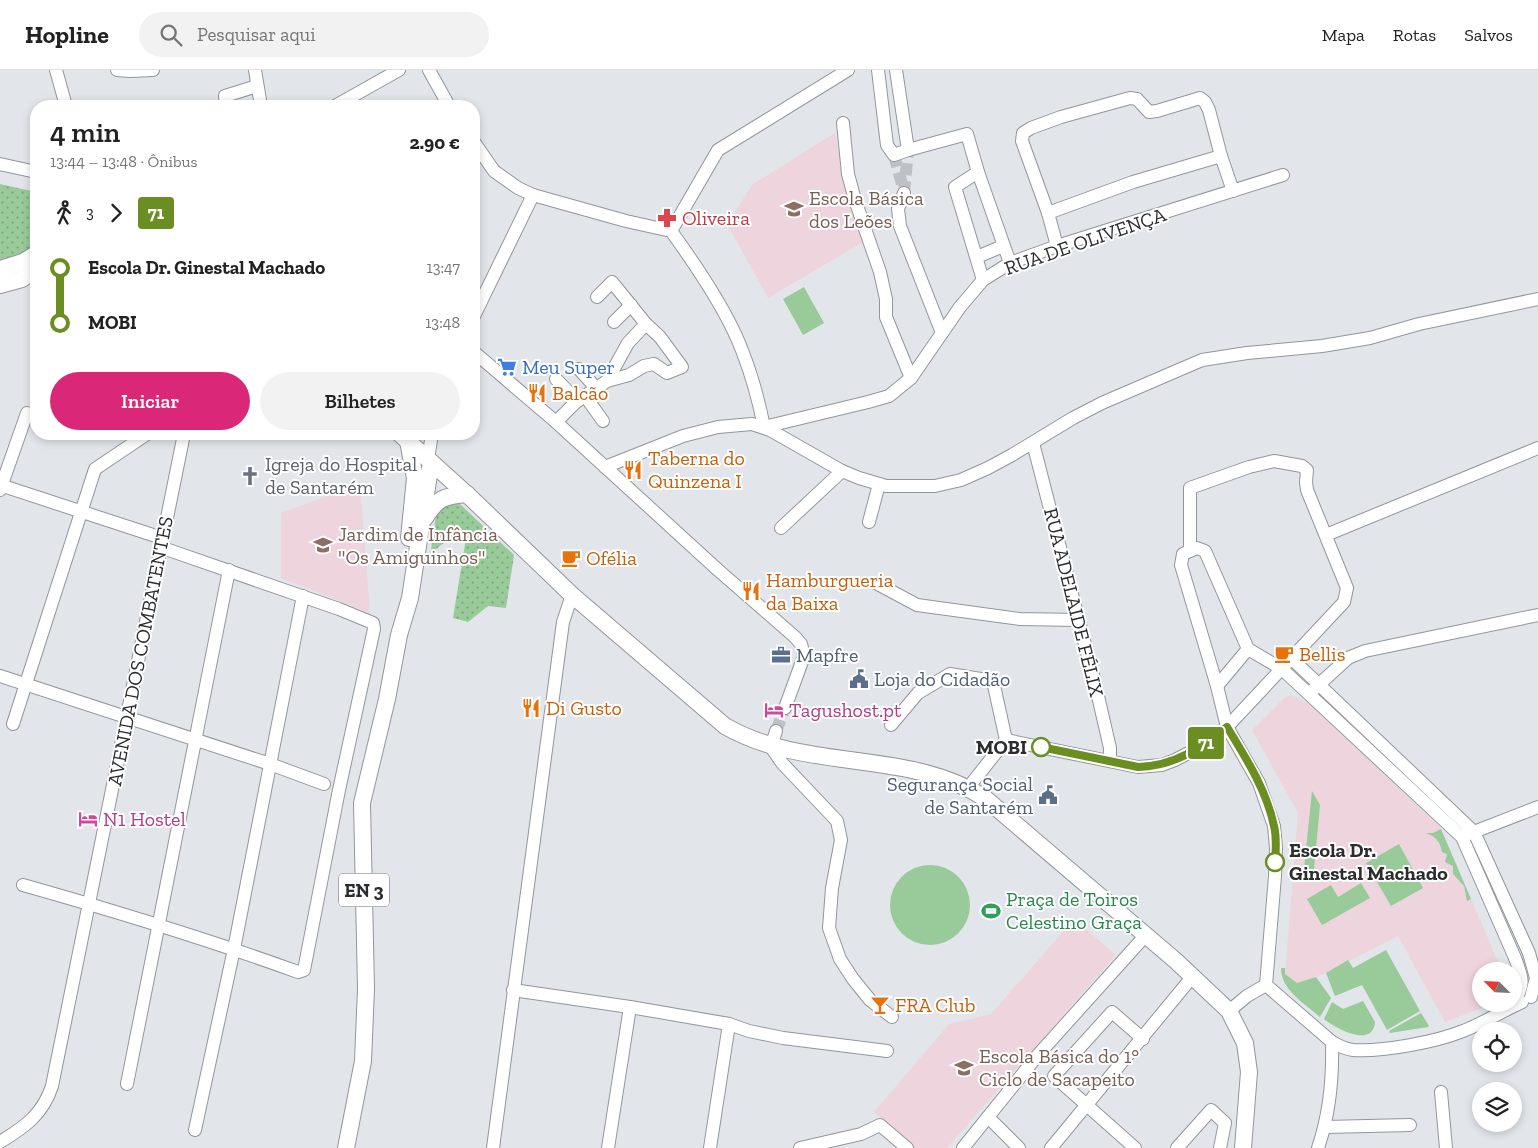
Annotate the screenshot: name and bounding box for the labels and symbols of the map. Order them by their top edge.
place label: Escola Básica dos Leões [809,186,924,233]
school or university icon: Escola Básica dos Leões [783,198,805,220]
street label: RUA DE OLIVENÇA [1001,202,1170,280]
place label: Oliveira [682,206,750,230]
pharmacy icon: Oliveira [656,207,678,229]
place label: Meu Super [522,355,615,379]
supermarket icon: Meu Super [496,356,518,378]
place label: Balcão [552,381,608,405]
restaurant icon: Balcão [526,382,548,404]
place label: Taberna do Quinzena I [648,446,745,493]
place label: Igreja do Hospital de Santarém [265,452,417,499]
restaurant icon: Taberna do Quinzena I [622,459,644,481]
church icon: Igreja do Hospital de Santarém [239,465,261,487]
street label: RUA ADELAIDE FÉLIX [1039,505,1109,699]
street label: AVENIDA DOS COMBATENTES [102,514,178,788]
place label: Jardim de Infância "Os Amiguinhos" [338,522,498,569]
school or university icon: Jardim de Infância "Os Amiguinhos" [312,534,334,556]
place label: Ofélia [586,546,637,570]
cafe icon: Ofélia [560,547,582,569]
place label: Hamburgueria da Baixa [766,568,894,615]
restaurant icon: Hamburgueria da Baixa [740,580,762,602]
place label: Bellis [1299,642,1345,666]
place label: Mapfre [796,643,858,667]
cafe icon: Bellis [1273,643,1295,665]
office icon: Mapfre [770,644,792,666]
place label: Loja do Cidadão [874,667,1010,691]
public building icon: Loja do Cidadão [848,668,870,690]
place label: Di Gusto [546,696,622,720]
restaurant icon: Di Gusto [520,697,542,719]
place label: Tagushost.pt [789,698,902,722]
hotel icon: Tagushost.pt [763,699,785,721]
line badge: 71 [1184,727,1228,759]
place label: MOBI [976,735,1027,759]
marker: MOBI [1031,737,1051,757]
place label: Segurança Social de Santarém [887,772,1034,819]
public building icon: Segurança Social de Santarém [1037,784,1059,806]
place label: N1 Hostel [103,807,186,831]
hotel icon: N1 Hostel [77,808,99,830]
place label: Escola Dr. Ginestal Machado [1289,838,1448,885]
marker: Escola Dr. Ginestal Machado [1265,852,1285,872]
road number: EN 3 [339,874,389,906]
place label: Praça de Toiros Celestino Graça [1006,887,1142,934]
sports icon: Praça de Toiros Celestino Graça [980,900,1002,922]
north arrow [1472,962,1522,1012]
place label: FRA Club [895,993,975,1017]
bar icon: FRA Club [869,994,891,1016]
place label: Escola Básica do 1° Ciclo de Sacapeito [979,1044,1139,1091]
school or university icon: Escola Básica do 1° Ciclo de Sacapeito [953,1057,975,1079]

